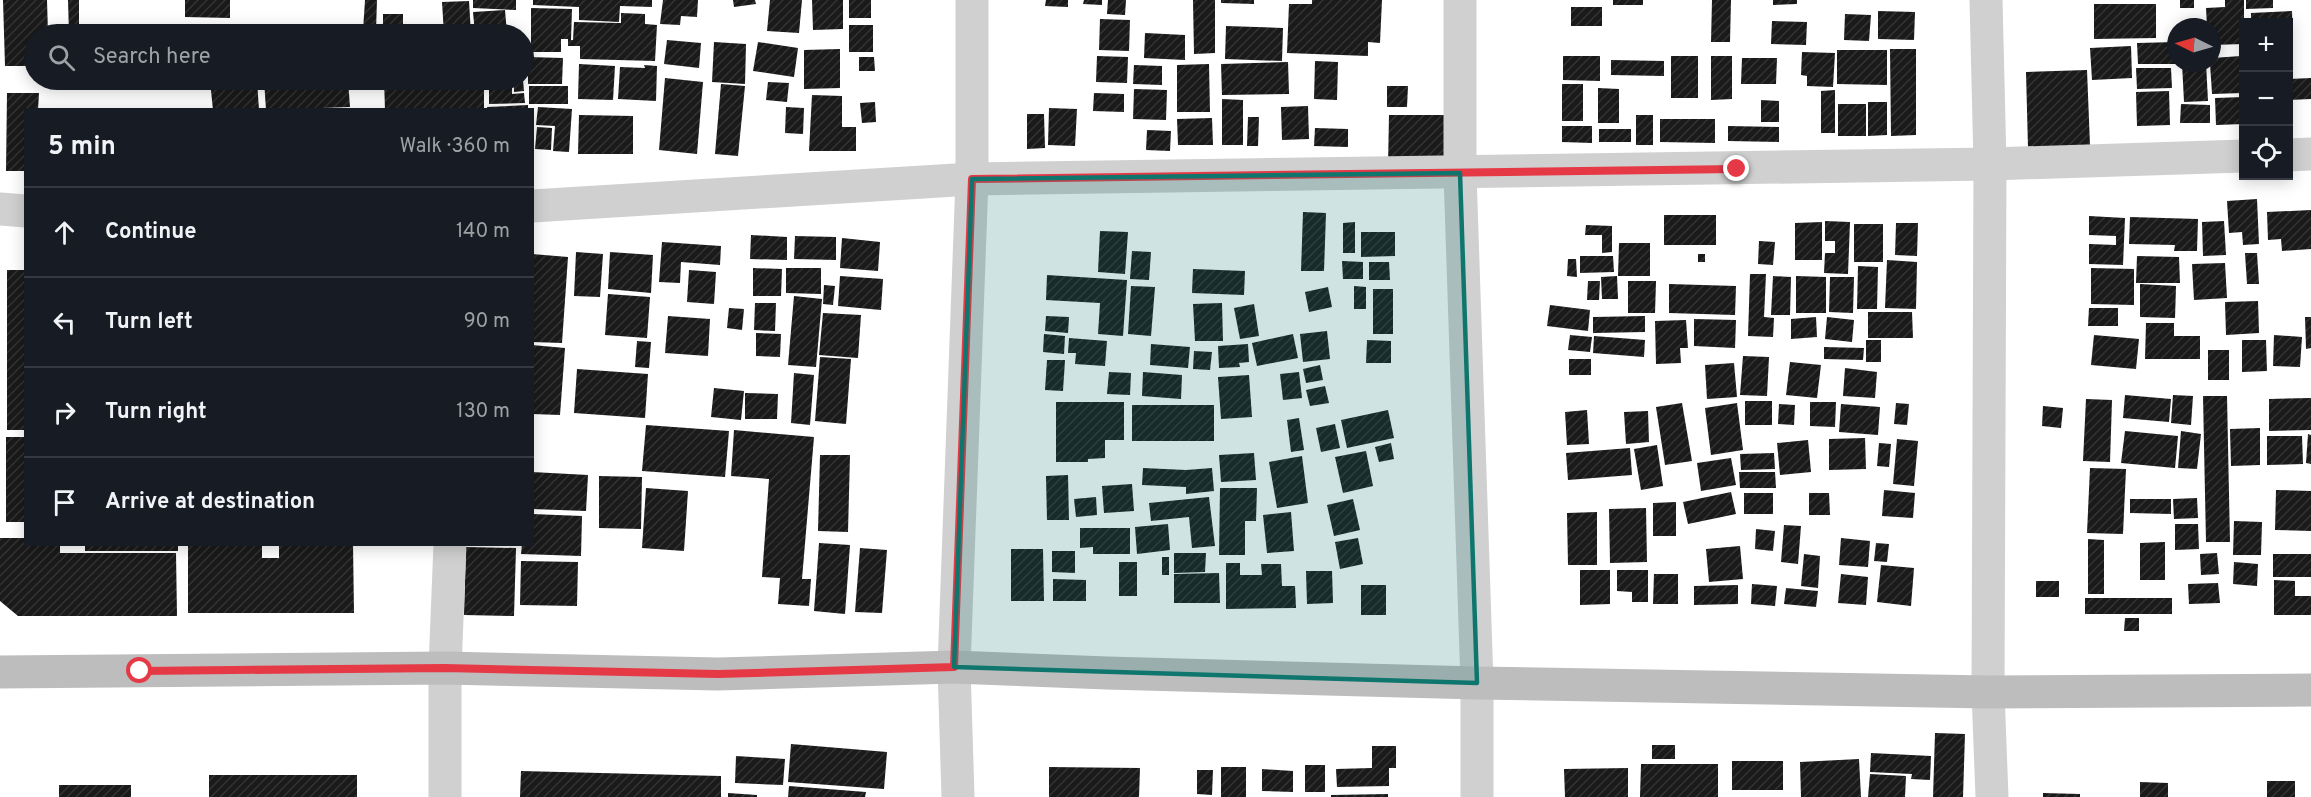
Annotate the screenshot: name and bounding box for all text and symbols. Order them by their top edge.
north arrow [2167,18,2221,72]
map controls [2239,18,2293,180]
button: + [2239,18,2293,72]
search box [24,24,534,90]
icon: search [45,41,78,74]
text: Search here [93,44,211,71]
button: − [2239,72,2293,126]
button: locate [2239,126,2293,180]
text: 5 min [48,131,116,164]
text: Walk · 360 m [399,134,510,160]
route end [1723,155,1749,181]
icon: ahead [48,216,81,249]
text: Continue [105,219,196,246]
text: 140 m [456,219,510,245]
icon: left [48,306,81,339]
text: Turn left [105,309,193,336]
text: 90 m [464,309,510,335]
icon: right [48,396,81,429]
text: Turn right [105,399,207,426]
text: 130 m [456,399,510,425]
icon: arrive [48,486,81,519]
text: Arrive at destination [105,489,315,516]
route start [126,657,152,683]

